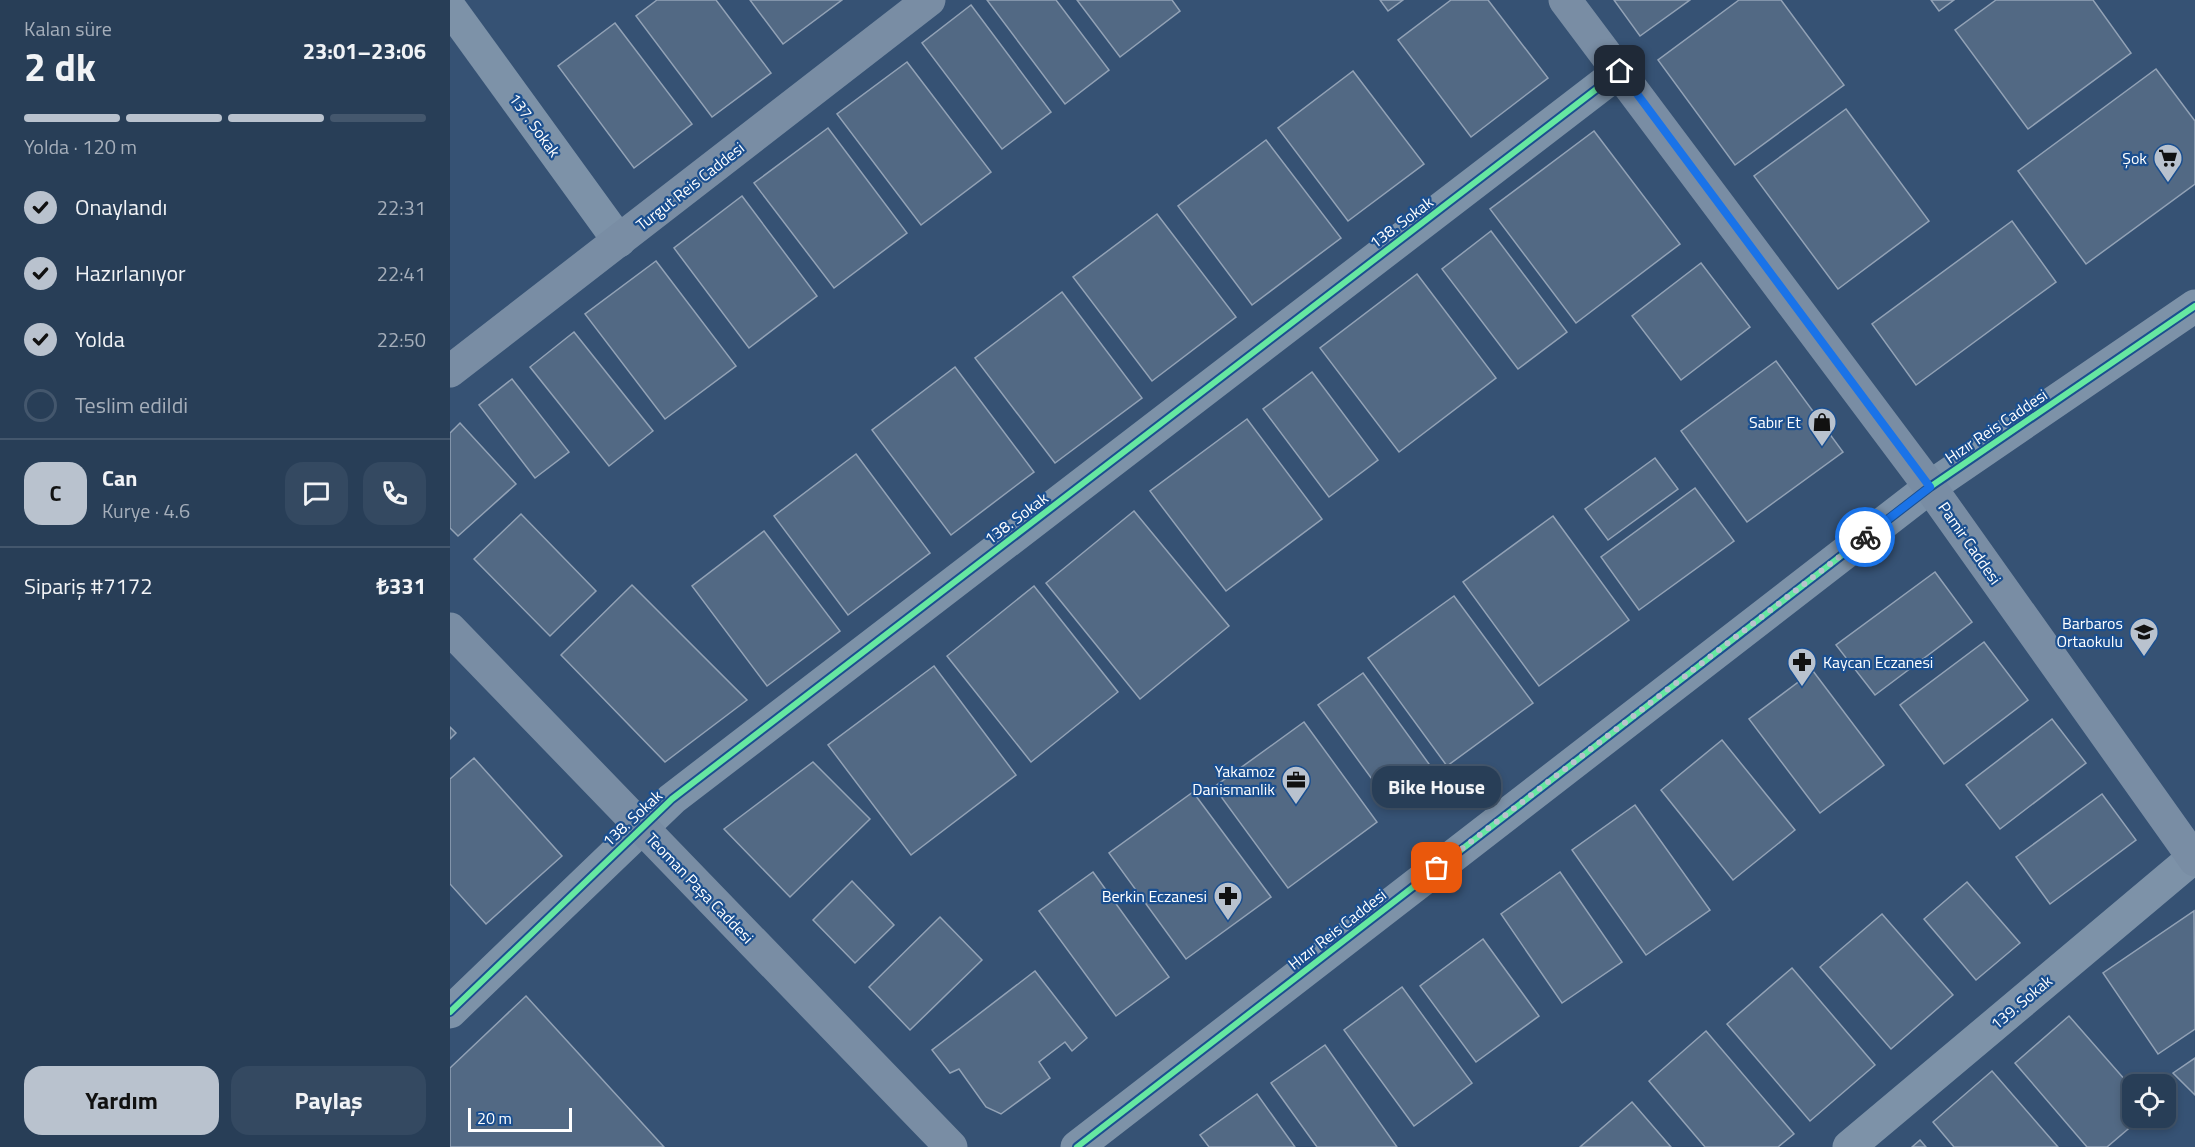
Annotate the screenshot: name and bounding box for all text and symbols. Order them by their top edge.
text: Kalan süre [24,13,112,44]
text: 23:01–23:06 [303,34,426,68]
text: 2 dk [24,37,96,96]
pin [1594,45,1645,96]
icon: home [1603,54,1636,87]
street label: 137. Sokak [503,88,567,162]
text: Yolda · 120 m [24,131,137,162]
street label: Turgut Reis Caddesi [631,136,749,236]
supermarket icon: Şok [2152,142,2184,184]
place label: Şok [2122,146,2147,170]
text: Onaylandı [75,190,167,224]
street label: 138. Sokak [1364,190,1438,254]
icon: check [24,191,57,224]
text: 22:31 [377,192,426,223]
text: Hazırlanıyor [75,256,186,290]
icon: check [24,257,57,290]
text: 22:41 [377,258,426,289]
text: Yolda [75,322,125,356]
icon: check [24,323,57,356]
text: 22:50 [377,324,426,355]
street label: Hızır Reis Caddesi [1940,383,2052,469]
text: Teslim edildi [75,388,188,422]
shop icon: Sabır Et [1806,406,1838,448]
place label: Sabır Et [1749,410,1801,434]
text: Can [102,461,137,495]
button: chat [285,462,348,525]
button: phone [363,462,426,525]
text: C [50,476,61,510]
street label: 138. Sokak [979,486,1053,550]
text: Kurye · 4.6 [102,495,190,526]
street label: Pamir Caddesi [1933,497,2007,589]
courier [1835,507,1895,567]
icon: bike [1849,521,1882,554]
text: Sipariş #7172 [24,569,152,603]
text: ₺331 [376,569,426,603]
place label: Barbaros Ortaokulu [2056,611,2123,653]
school or university icon: Barbaros Ortaokulu [2128,616,2160,658]
pharmacy icon: Kaycan Eczanesi [1786,646,1818,688]
place label: Kaycan Eczanesi [1823,650,1933,674]
place label: Yakamoz Danismanlik [1192,759,1275,801]
office icon: Yakamoz Danismanlik [1280,764,1312,806]
callout: Bike House [1372,766,1502,808]
text: Bike House [1388,771,1485,802]
street label: 138. Sokak [597,784,668,852]
street label: Teoman Paşa Caddesi [641,827,759,949]
pin [1411,842,1462,893]
icon: bag [1420,851,1453,884]
pharmacy icon: Berkin Eczanesi [1212,880,1244,922]
street label: Hızır Reis Caddesi [1283,883,1391,975]
place label: Berkin Eczanesi [1102,884,1207,908]
street label: 139. Sokak [1985,969,2057,1035]
button: Yardım [24,1066,219,1135]
button: Paylaş [231,1066,426,1135]
map controls [2122,1074,2176,1128]
button: locate [2122,1074,2176,1128]
scale bar [468,1105,572,1132]
text: 20 m [477,1106,512,1130]

